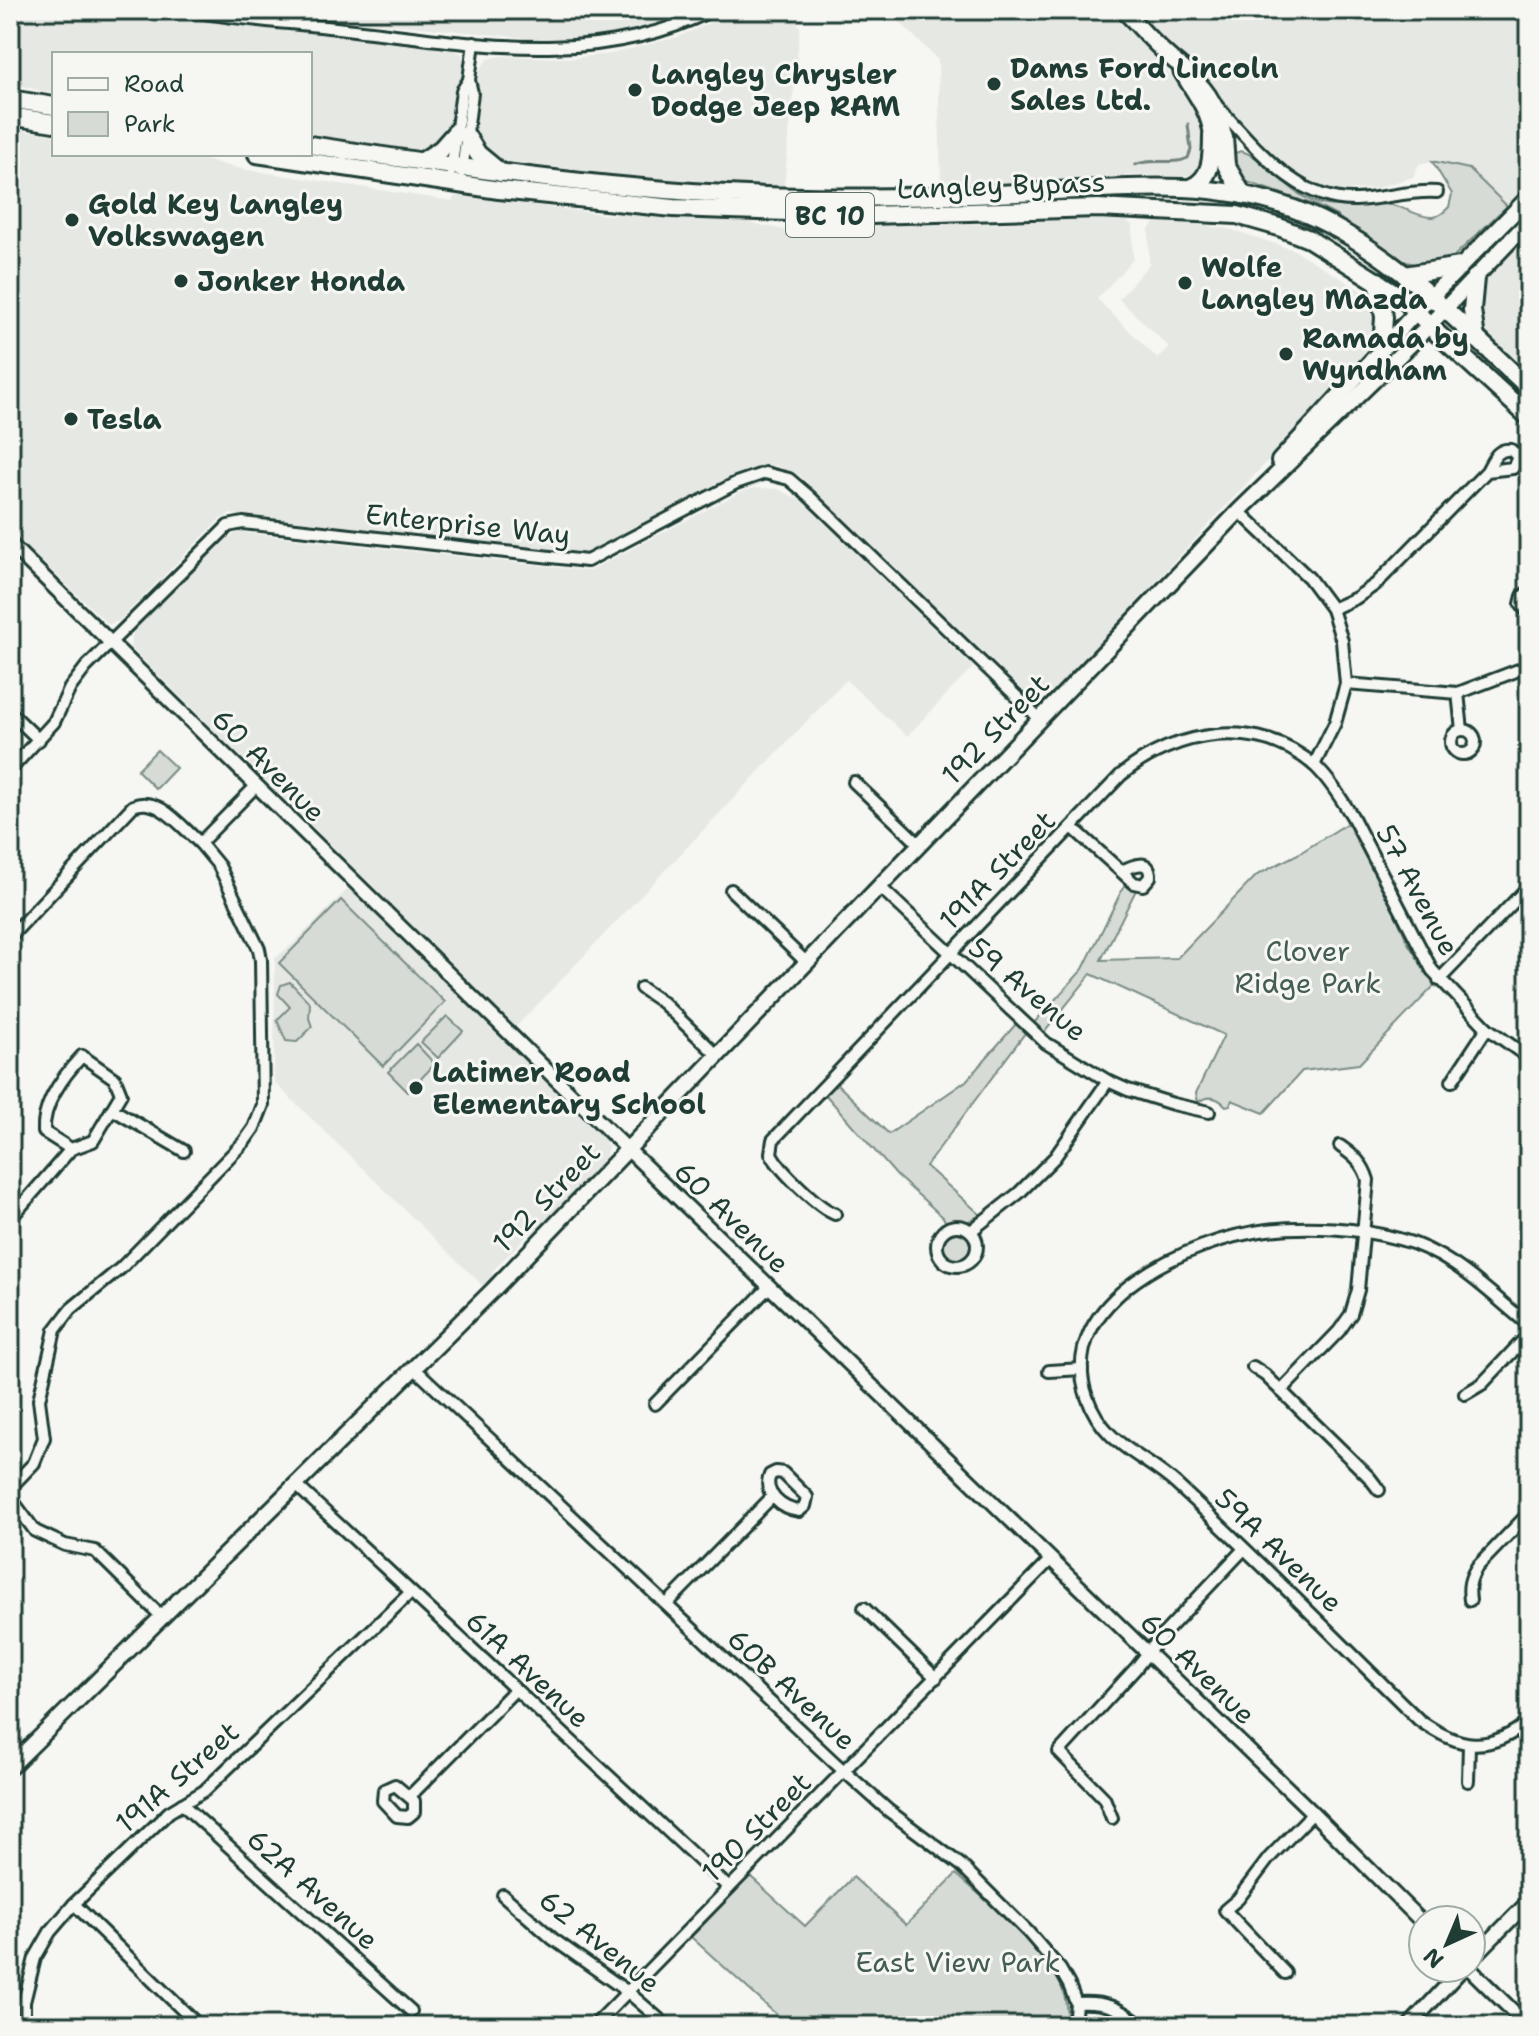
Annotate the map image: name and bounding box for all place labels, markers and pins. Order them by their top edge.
place label: Dams Ford Lincoln Sales Ltd. [1010,49,1279,119]
place label: Langley Chrysler Dodge Jeep RAM [651,55,900,125]
marker: Dams Ford Lincoln Sales Ltd. [985,75,1003,93]
marker: Langley Chrysler Dodge Jeep RAM [626,81,644,99]
place label: Gold Key Langley Volkswagen [88,185,343,255]
marker: Gold Key Langley Volkswagen [63,211,81,229]
place label: Wolfe Langley Mazda [1201,248,1428,318]
place label: Jonker Honda [197,262,405,300]
marker: Jonker Honda [172,272,190,290]
marker: Wolfe Langley Mazda [1176,274,1194,292]
place label: Ramada by Wyndham [1302,319,1469,389]
marker: Ramada by Wyndham [1277,345,1295,363]
place label: Tesla [87,400,162,438]
marker: Tesla [62,410,80,428]
place label: Latimer Road Elementary School [432,1053,706,1123]
marker: Latimer Road Elementary School [407,1079,425,1097]

